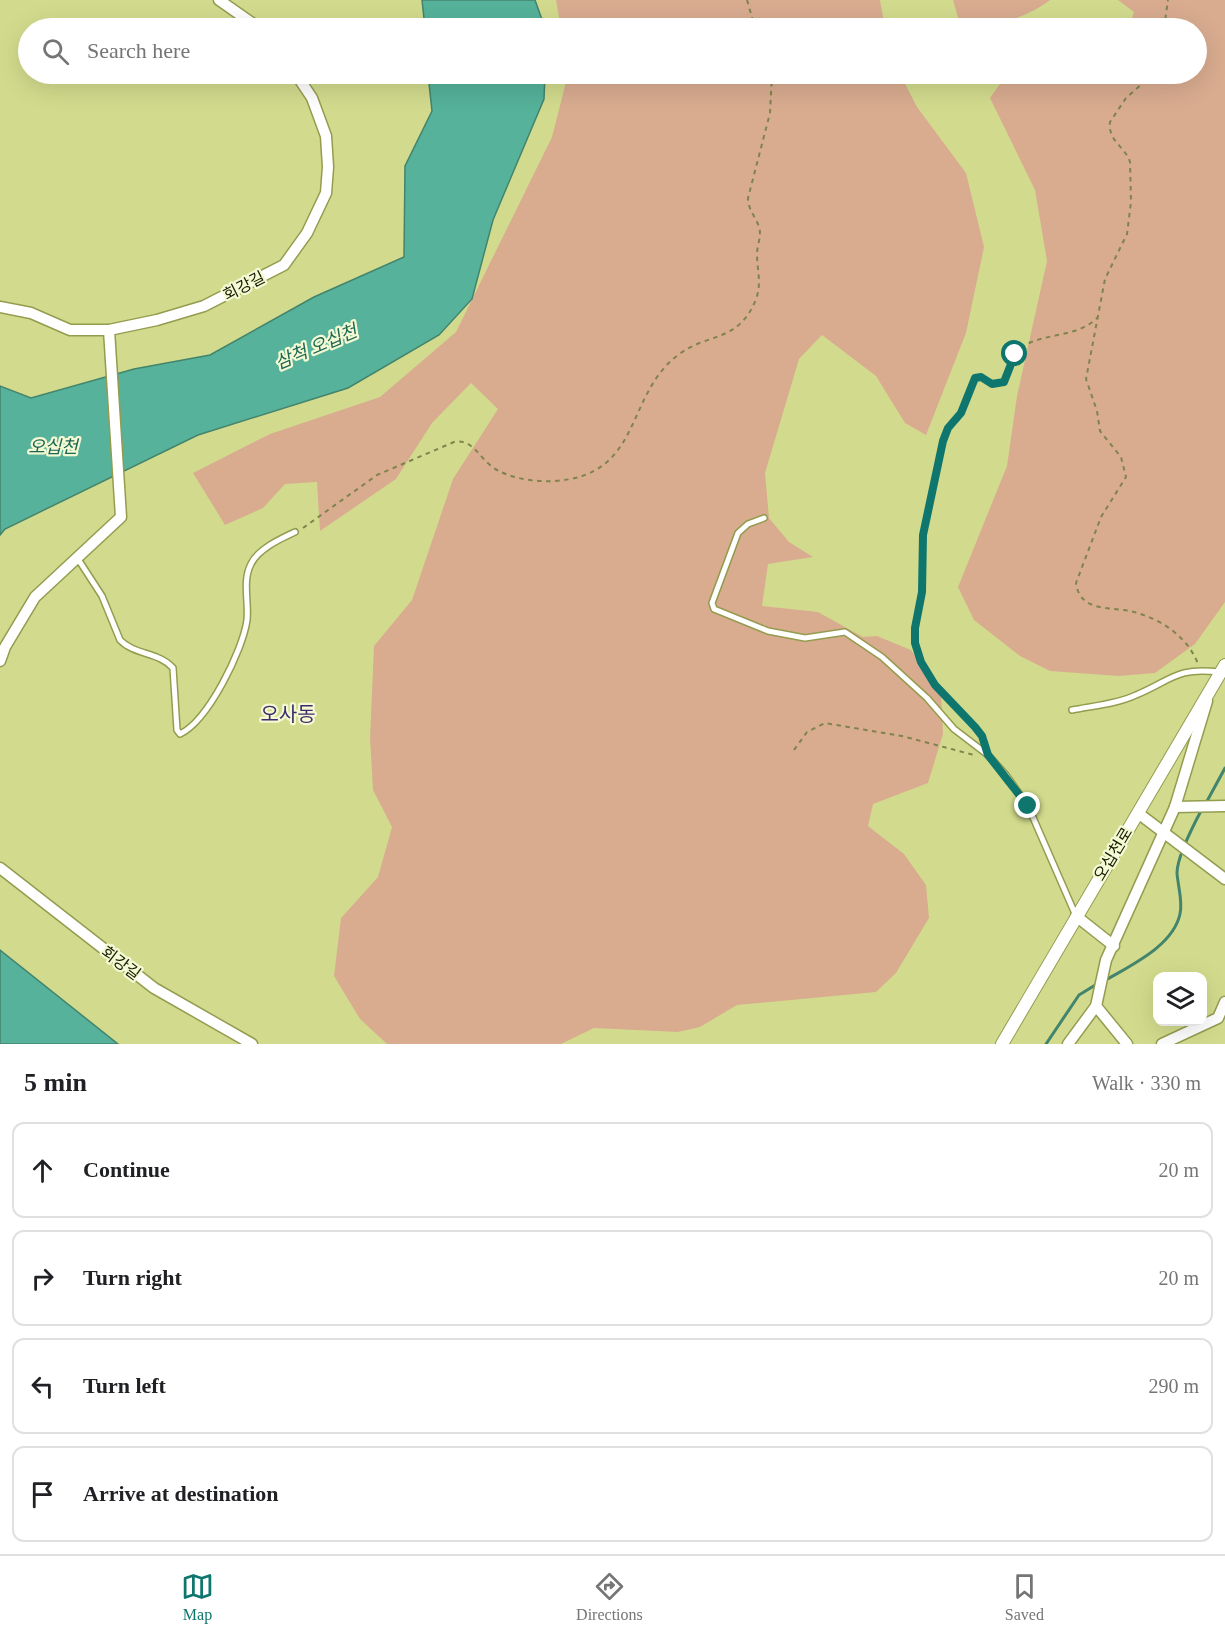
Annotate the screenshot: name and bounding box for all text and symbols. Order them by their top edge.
search box [18,18,1207,84]
icon: search [39,35,72,68]
text: Search here [87,38,190,63]
street label: 회강길 [220,268,268,304]
water label: 삼척 오십천 [272,320,362,373]
route start [1001,340,1027,366]
water label: 오십천 [28,437,80,457]
district label: 오사동 [260,703,316,725]
route end [1014,792,1040,818]
street label: 오십천로 [1091,824,1136,884]
street label: 회강길 [98,943,144,983]
map controls [1153,972,1207,1026]
button: layers [1153,972,1207,1026]
text: 5 min [24,1068,87,1097]
text: Walk · 330 m [1092,1072,1201,1094]
icon: ahead [26,1154,59,1187]
text: Continue [83,1157,170,1182]
text: 20 m [1158,1159,1199,1181]
icon: right [26,1262,59,1295]
text: Turn right [83,1265,182,1290]
text: 20 m [1158,1267,1199,1289]
icon: left [26,1370,59,1403]
text: Turn left [83,1373,166,1398]
text: 290 m [1148,1375,1199,1397]
icon: arrive [26,1478,59,1511]
text: Arrive at destination [83,1481,279,1506]
tab: Map [181,1570,214,1624]
tab: Directions [576,1570,643,1624]
tab: Saved [1005,1570,1044,1624]

